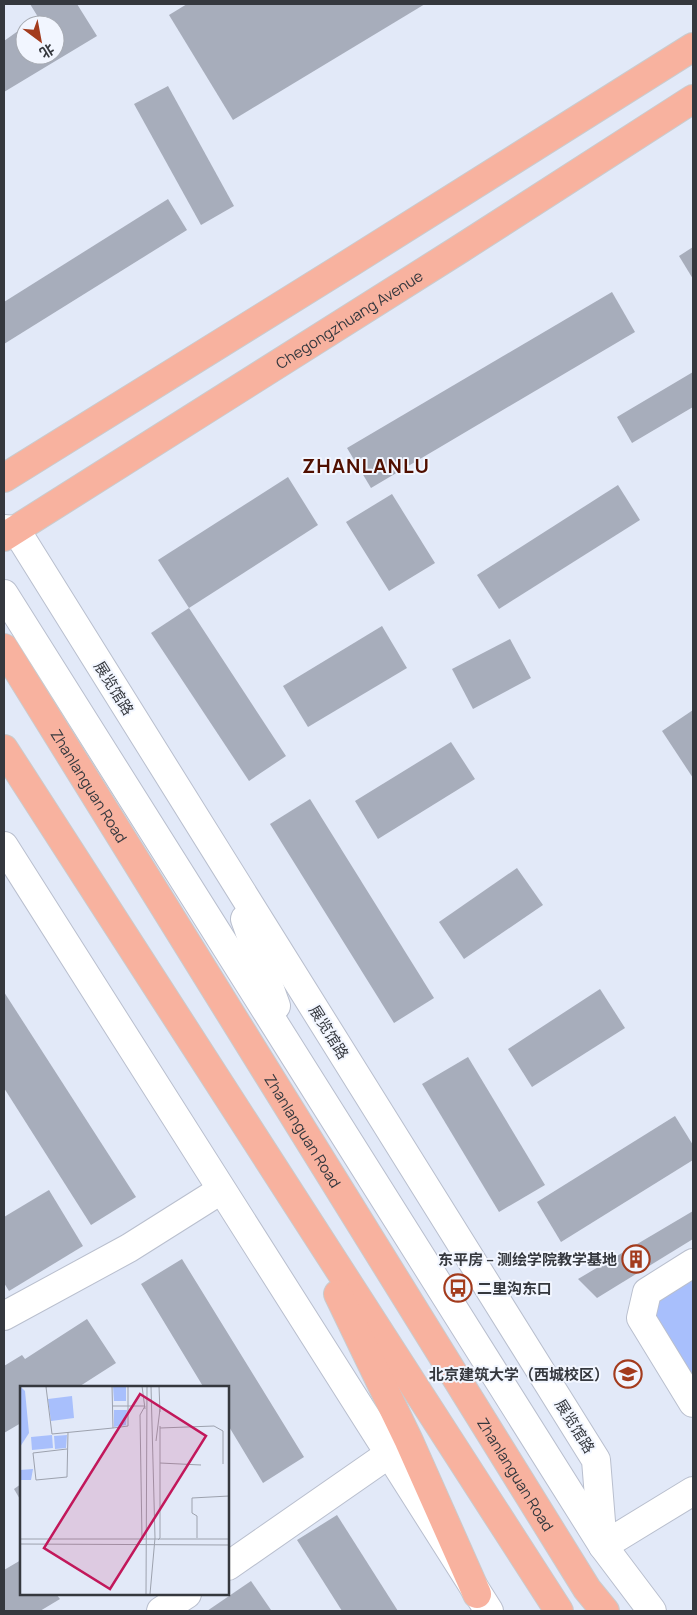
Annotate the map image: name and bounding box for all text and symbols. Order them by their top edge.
north arrow [15,15,65,65]
text: 北 [36,40,58,63]
street label: Chegongzhuang Avenue [271,265,427,373]
district label: ZHANLANLU [302,452,430,479]
street label: 展览馆路 [89,657,139,719]
street label: Zhanlanguan Road [46,725,132,846]
street label: 展览馆路 [304,1001,354,1063]
street label: Zhanlanguan Road [260,1070,346,1192]
building icon: 东平房 -- 测绘学院教学基地 [621,1244,651,1274]
place label: 东平房 -- 测绘学院教学基地 [438,1249,617,1270]
bus stop icon: 二里沟东口 [443,1273,473,1303]
place label: 二里沟东口 [477,1278,552,1299]
school or university icon: 北京建筑大学（西城校区） [613,1359,643,1389]
place label: 北京建筑大学（西城校区） [429,1364,609,1385]
inset map [20,1386,229,1595]
street label: 展览馆路 [550,1395,600,1457]
street label: Zhanlanguan Road [473,1414,559,1535]

